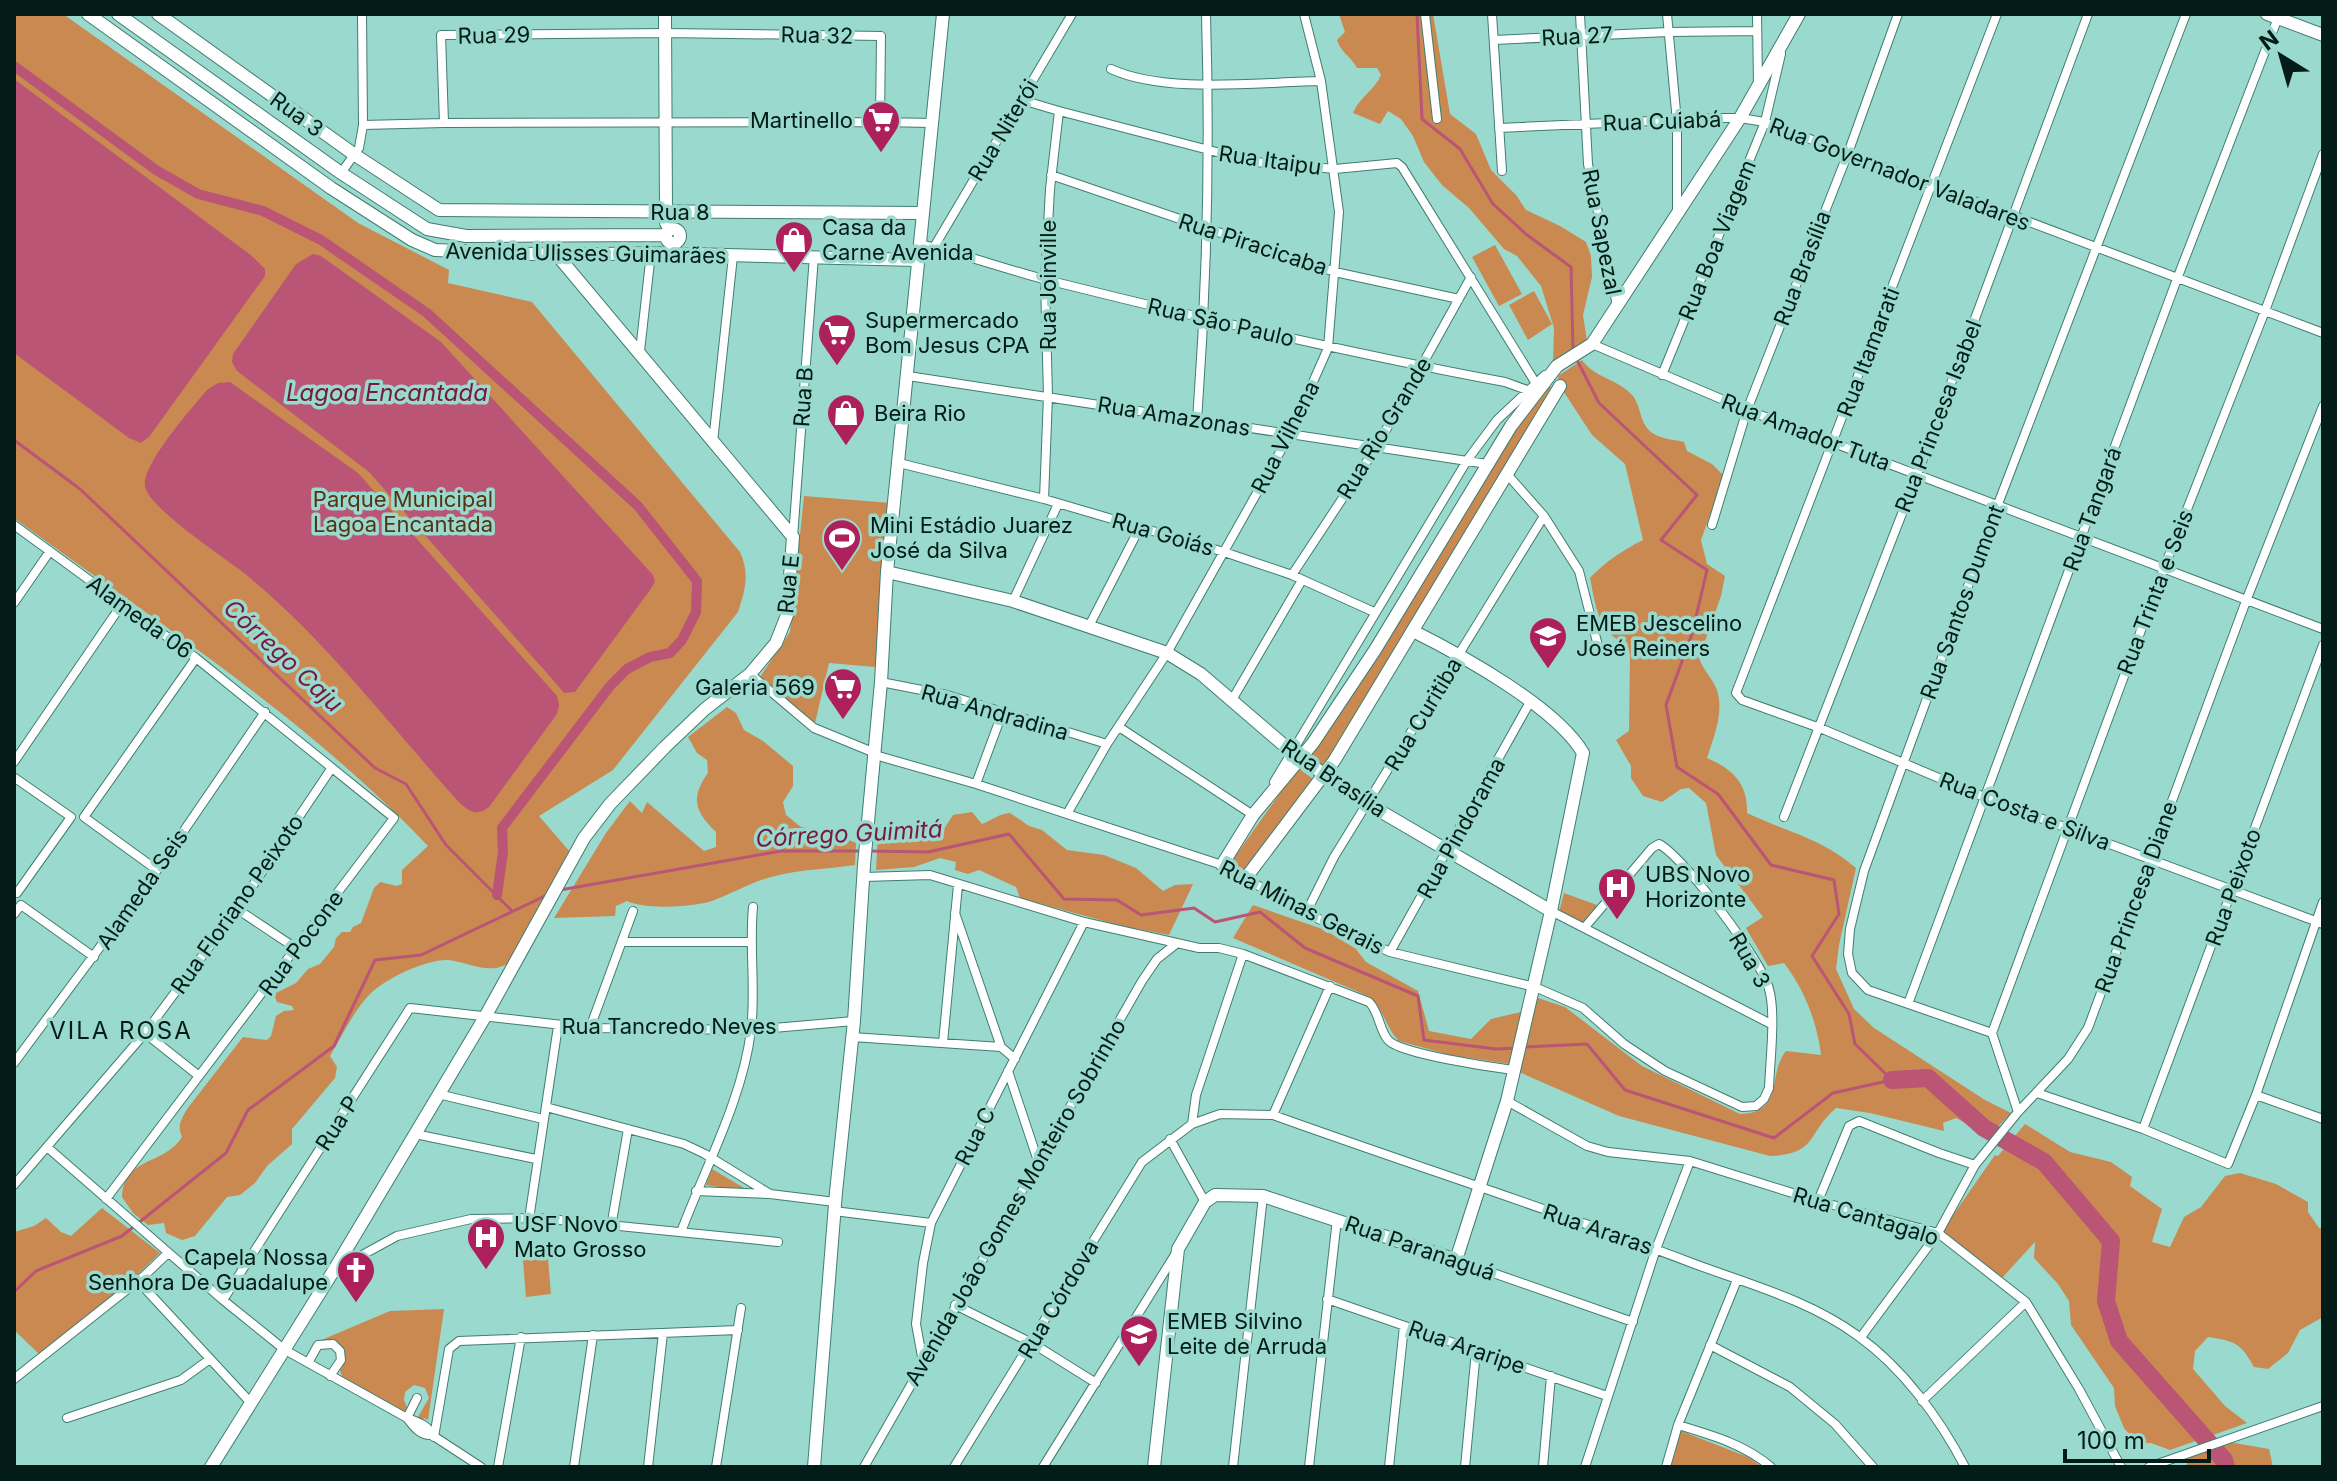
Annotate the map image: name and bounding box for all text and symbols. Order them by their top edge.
north arrow [2241,16,2321,96]
street label: Rua 29 [457,21,531,49]
street label: Rua 32 [780,21,854,49]
street label: Rua 27 [1541,21,1613,51]
text: N [2254,25,2283,55]
street label: Rua Niterói [963,75,1043,185]
street label: Rua 3 [265,86,329,142]
supermarket icon: Martinello [860,99,902,154]
street label: Rua Cuiabá [1602,106,1722,136]
place label: Martinello [750,107,853,133]
street label: Rua Governador Valadares [1766,112,2034,236]
street label: Rua Itaipu [1217,140,1323,180]
street label: Rua Boa Viagem [1673,156,1761,324]
street label: Rua Sapezal [1577,167,1627,297]
street label: Rua 8 [650,199,710,225]
street label: Rua Brasília [1768,207,1836,329]
street label: Rua Piracicaba [1175,208,1331,280]
place label: Casa da Carne Avenida [822,214,974,265]
shop icon: Casa da Carne Avenida [773,219,815,274]
street label: Rua Joinville [1035,220,1061,350]
street label: Avenida Ulisses Guimarães [445,238,727,268]
street label: Rua Itamarati [1831,284,1905,420]
street label: Rua São Paulo [1145,293,1297,351]
place label: Supermercado Bom Jesus CPA [865,307,1030,358]
supermarket icon: Supermercado Bom Jesus CPA [816,312,858,367]
street label: Rua Princesa Isabel [1889,316,1987,516]
street label: Rua Rio Grande [1331,352,1437,504]
street label: Rua B [788,366,818,428]
street label: Rua Vilhena [1246,376,1324,498]
water label: Lagoa Encantada [286,378,488,407]
street label: Rua Amador Tuta [1718,388,1894,476]
street label: Rua Amazonas [1096,391,1252,441]
shop icon: Beira Rio [825,392,867,447]
place label: Beira Rio [874,400,966,426]
street label: Rua Tangará [2058,443,2126,575]
park label: Parque Municipal Lagoa Encantada [313,486,493,537]
street label: Rua Santos Dumont [1915,501,2009,703]
street label: Rua Trinta e Seis [2112,506,2198,678]
street label: Rua Goiás [1109,507,1217,561]
place label: Mini Estádio Juarez José da Silva [870,512,1073,563]
sports icon: Mini Estádio Juarez José da Silva [821,517,863,572]
street label: Rua E [772,553,804,615]
street label: Alameda 06 [82,570,198,664]
water label: Córrego Caju [218,593,349,718]
place label: EMEB Jescelino José Reiners [1576,610,1742,661]
school or university icon: EMEB Jescelino José Reiners [1527,615,1569,670]
street label: Rua Curitiba [1379,653,1467,775]
supermarket icon: Galeria 569 [822,666,864,721]
place label: Galeria 569 [695,674,815,700]
street label: Rua Andradina [918,679,1072,745]
street label: Rua Brasília [1277,733,1391,823]
street label: Rua Pindorama [1412,753,1510,903]
street label: Rua Costa e Silva [1936,766,2114,856]
street label: Rua Princesa Diane [2089,798,2183,996]
street label: Rua Floriano Peixoto [165,809,309,999]
water label: Córrego Guimitá [755,814,943,853]
street label: Alameda Seis [91,824,193,954]
street label: Rua Peixoto [2200,825,2266,949]
street label: Rua Minas Gerais [1216,854,1388,960]
place label: UBS Novo Horizonte [1645,861,1751,912]
hospital icon: UBS Novo Horizonte [1596,866,1638,921]
street label: Rua Pocone [253,885,349,1001]
street label: Rua 3 [1724,928,1776,992]
street label: Rua Tancredo Neves [561,1013,777,1039]
street label: Avenida João Gomes Monteiro Sobrinho [899,1014,1131,1390]
district label: VILA ROSA [49,1016,193,1045]
street label: Rua P [310,1091,364,1155]
street label: Rua C [949,1103,1001,1169]
street label: Rua Cantagalo [1790,1181,1942,1251]
street label: Rua Araras [1540,1198,1656,1260]
street label: Rua Paranaguá [1342,1210,1498,1286]
place label: USF Novo Mato Grosso [514,1211,647,1262]
hospital icon: USF Novo Mato Grosso [465,1216,507,1271]
street label: Rua Córdova [1012,1235,1104,1363]
place label: Capela Nossa Senhora De Guadalupe [88,1244,328,1295]
church icon: Capela Nossa Senhora De Guadalupe [335,1249,377,1304]
place label: EMEB Silvino Leite de Arruda [1167,1308,1327,1359]
school or university icon: EMEB Silvino Leite de Arruda [1118,1313,1160,1368]
street label: Rua Araripe [1405,1315,1529,1379]
scale bar [2065,1413,2209,1463]
text: 100 m [2077,1426,2145,1455]

